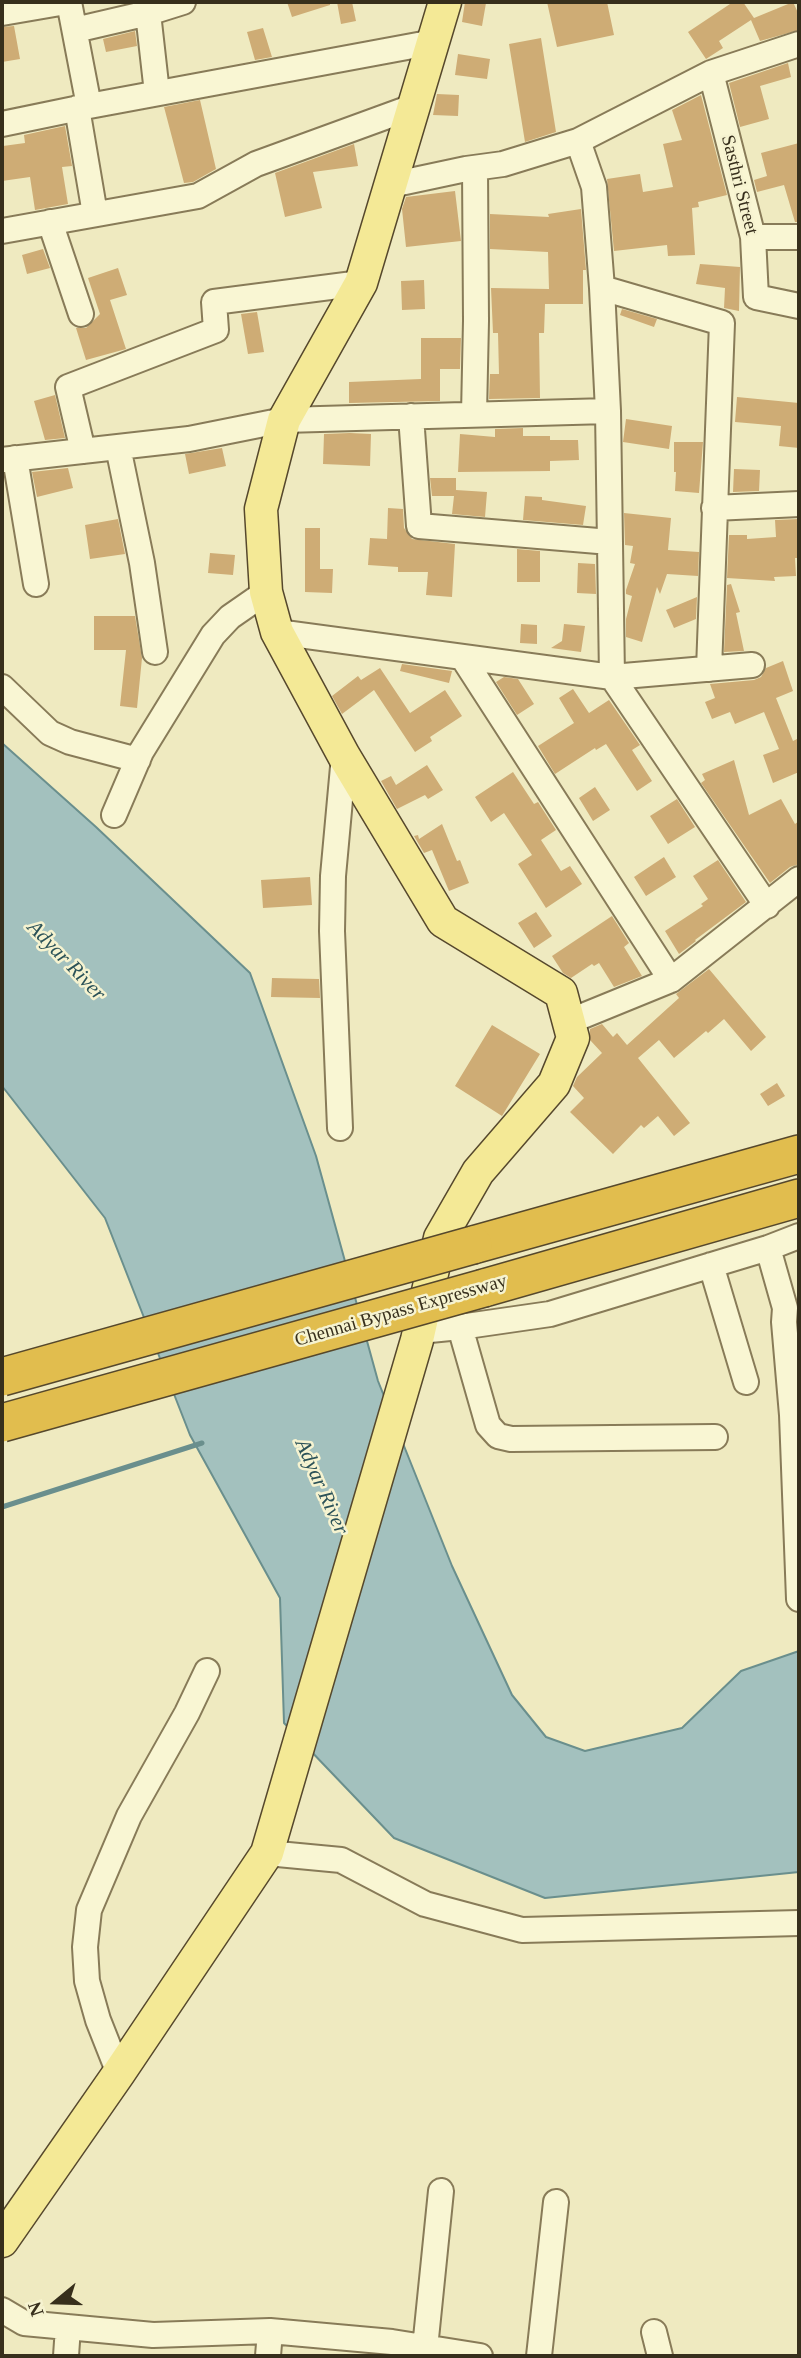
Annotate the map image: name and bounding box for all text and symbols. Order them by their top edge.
street label: Sasthri Street [716,133,762,237]
water label: Adyar River [21,916,111,1006]
street label: Chennai Bypass Expressway [292,1270,510,1352]
water label: Adyar River [289,1435,353,1539]
north arrow [21,2267,91,2337]
text: N [24,2299,48,2319]

